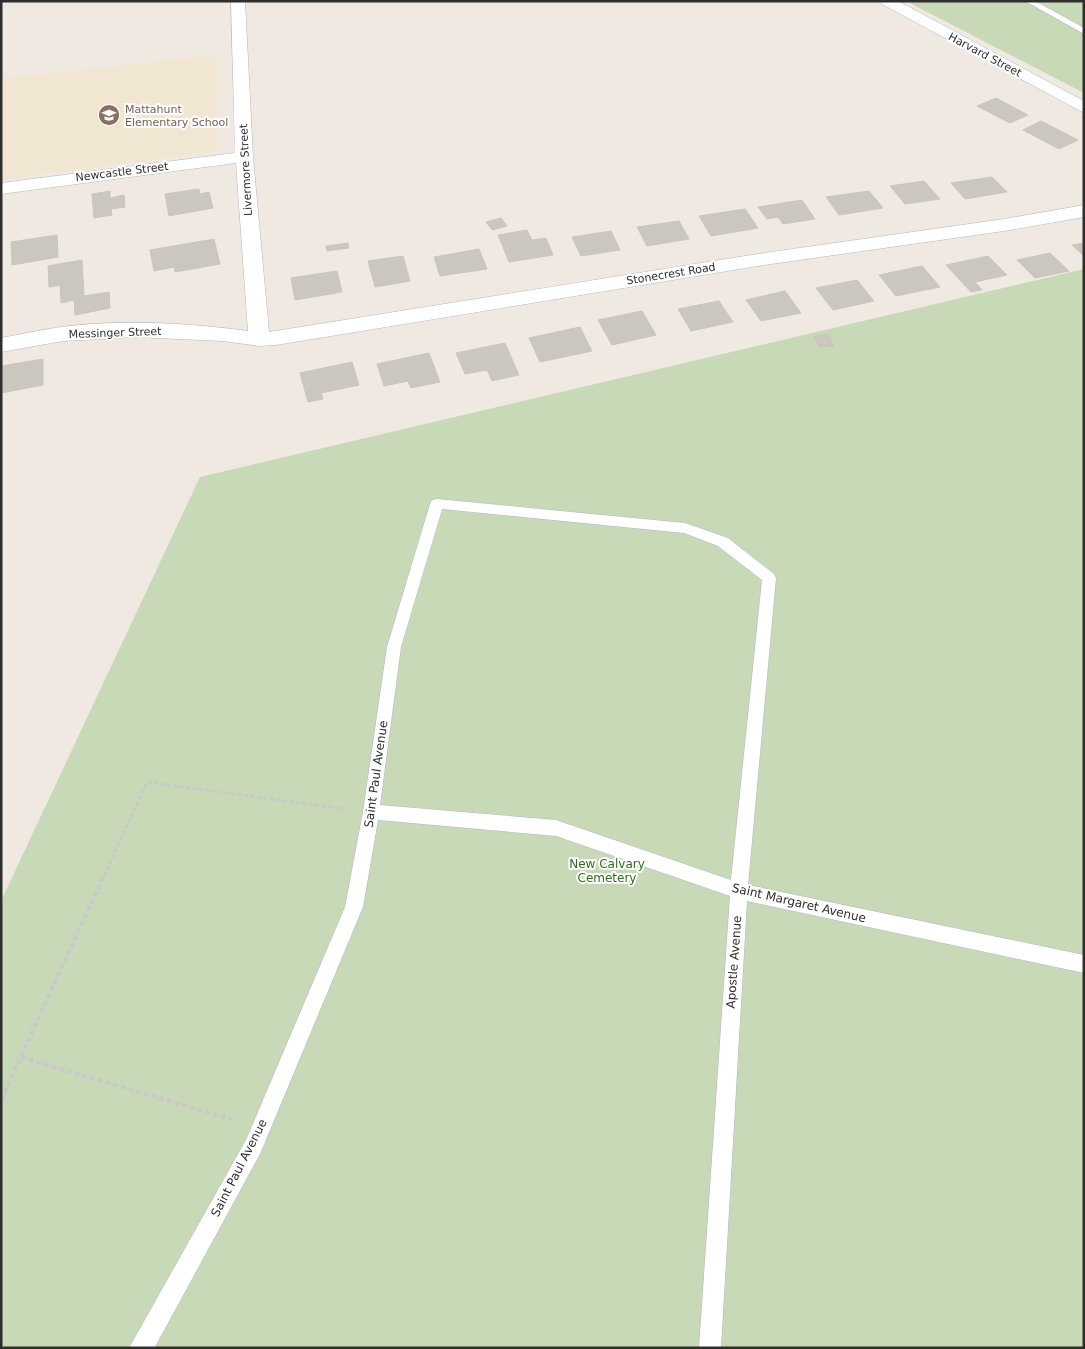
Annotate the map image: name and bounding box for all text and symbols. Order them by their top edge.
street label: Harvard Street [946,30,1024,80]
school or university icon: Mattahunt Elementary School [97,103,121,127]
place label: Mattahunt Elementary School [125,103,228,129]
street label: Livermore Street [237,123,255,216]
street label: Newcastle Street [75,160,170,184]
street label: Stonecrest Road [626,261,716,287]
street label: Messinger Street [68,325,162,341]
street label: Saint Paul Avenue [362,720,390,828]
park label: New Calvary Cemetery [569,857,645,885]
street label: Saint Margaret Avenue [731,881,867,925]
street label: Apostle Avenue [724,915,744,1009]
street label: Saint Paul Avenue [208,1117,270,1219]

